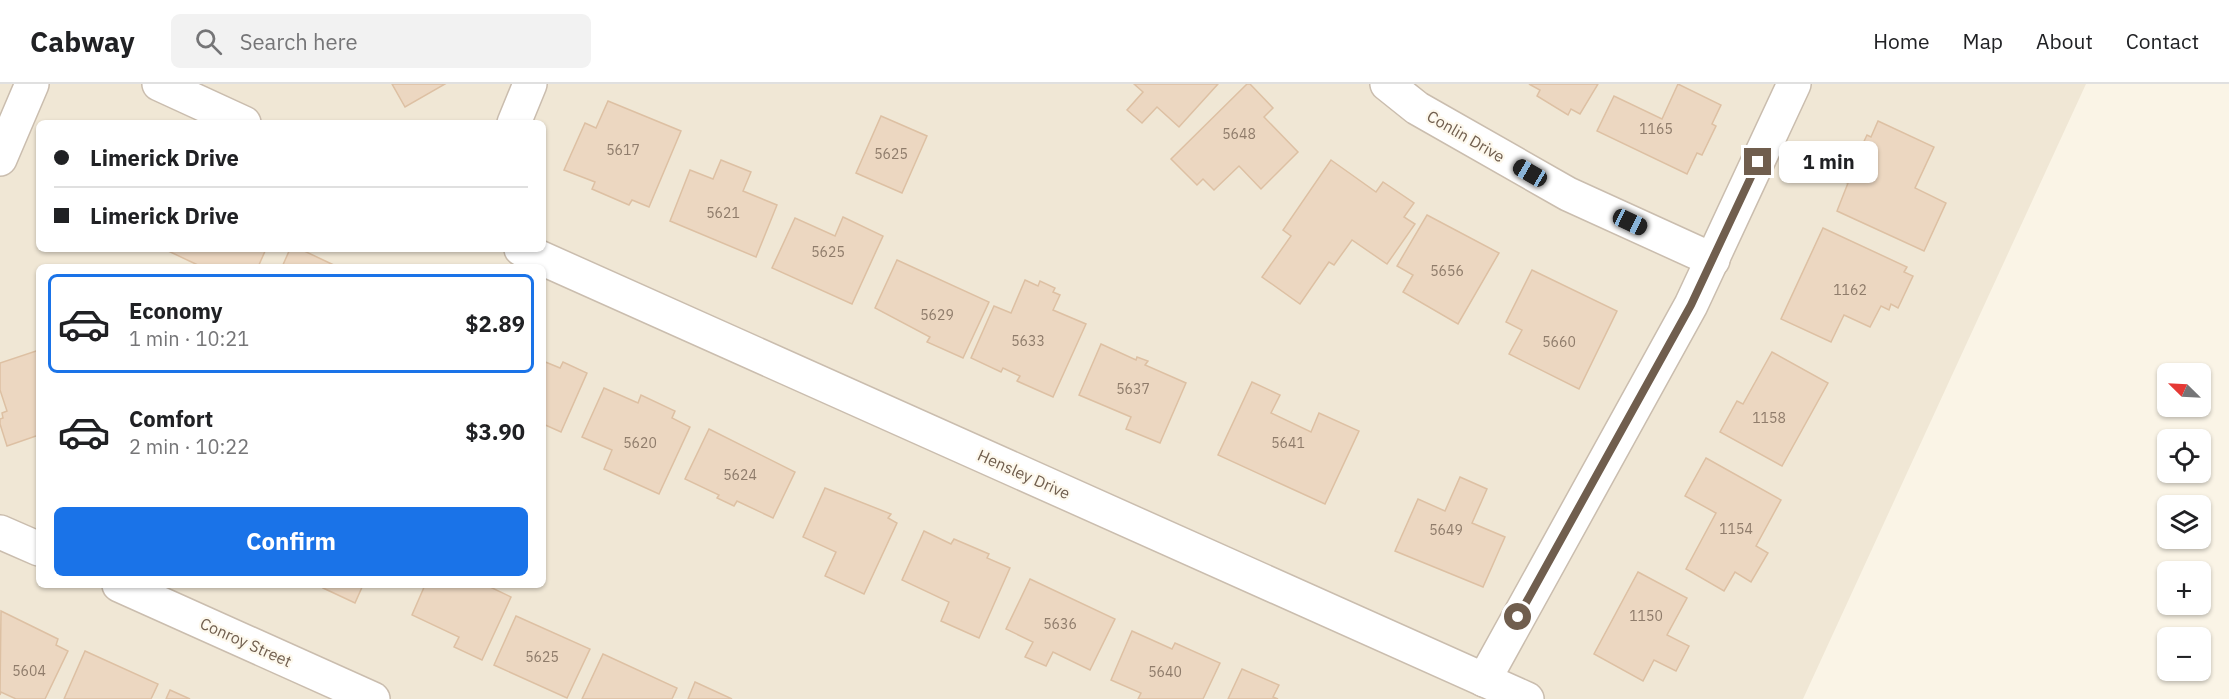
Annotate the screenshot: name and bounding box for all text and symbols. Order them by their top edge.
search box [171,14,591,68]
text: Cabway [30,23,135,60]
icon: search [192,25,225,58]
text: Search here [240,27,358,56]
text: Home [1873,27,1930,55]
text: Map [1963,27,2003,55]
text: About [2036,27,2093,55]
text: Contact [2126,27,2199,55]
street label: Conlin Drive [1424,106,1509,166]
house number: 1165 [1639,120,1673,138]
house number: 5648 [1222,125,1256,143]
house number: 5617 [606,141,640,159]
callout: 1 min [1779,141,1878,183]
text: Limerick Drive [90,143,239,172]
house number: 5625 [874,145,908,163]
route end [1744,148,1771,175]
text: 1 min [1802,148,1855,175]
car [1510,156,1550,190]
text: Limerick Drive [90,201,239,230]
house number: 5621 [706,204,740,222]
car [1610,206,1650,238]
house number: 5625 [811,243,845,261]
house number: 5656 [1430,262,1464,280]
house number: 1162 [1833,281,1867,299]
text: Economy [129,296,223,325]
icon: car [57,297,111,351]
house number: 5629 [920,306,954,324]
text: $2.89 [465,309,525,338]
text: 1 min · 10:21 [129,325,249,352]
house number: 5633 [1011,332,1045,350]
house number: 5660 [1542,333,1576,351]
north arrow [2157,363,2211,417]
map controls [2157,363,2211,681]
house number: 5637 [1116,380,1150,398]
text: Comfort [129,404,213,433]
icon: car [57,405,111,459]
house number: 1158 [1752,409,1786,427]
text: $3.90 [465,417,525,446]
button: locate [2157,429,2211,483]
text: 2 min · 10:22 [129,433,249,460]
house number: 5620 [623,434,657,452]
house number: 5641 [1271,434,1305,452]
street label: Hensley Drive [975,445,1073,503]
house number: 5624 [723,466,757,484]
button: layers [2157,495,2211,549]
button: Confirm [54,507,528,576]
house number: 1154 [1719,520,1753,538]
house number: 5649 [1429,521,1463,539]
button: + [2157,561,2211,615]
route start [1504,603,1531,630]
house number: 1150 [1629,607,1663,625]
street label: Conroy Street [197,613,295,671]
house number: 5636 [1043,615,1077,633]
button: − [2157,627,2211,681]
house number: 5625 [525,648,559,666]
house number: 5604 [12,662,46,680]
house number: 5640 [1148,663,1182,681]

